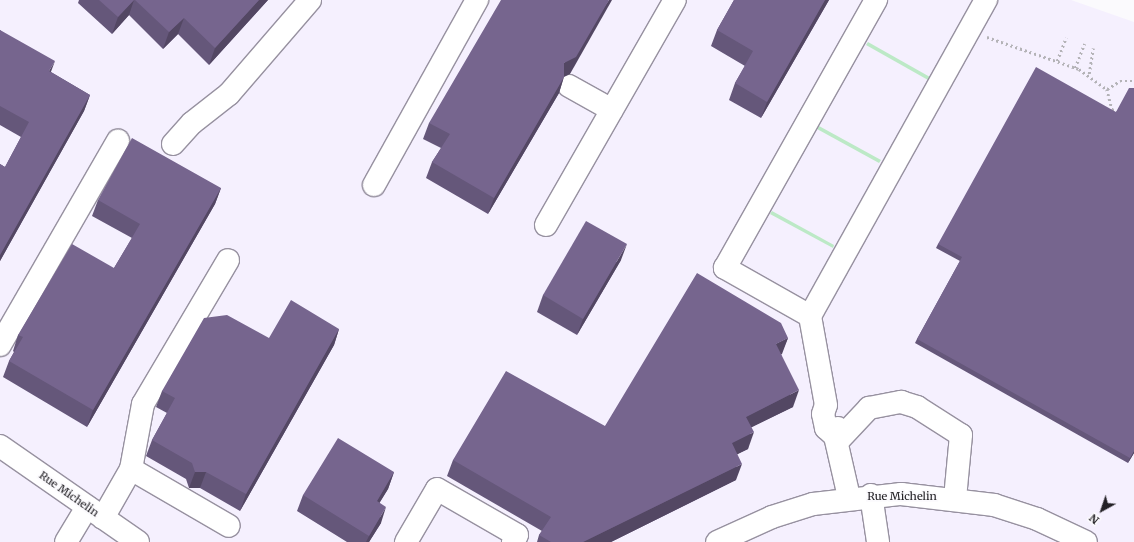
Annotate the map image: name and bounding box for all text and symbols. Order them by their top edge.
street label: Rue Michelin [37,469,101,519]
street label: Rue Michelin [867,489,937,503]
north arrow [1082,490,1122,530]
text: N [1086,511,1102,527]

